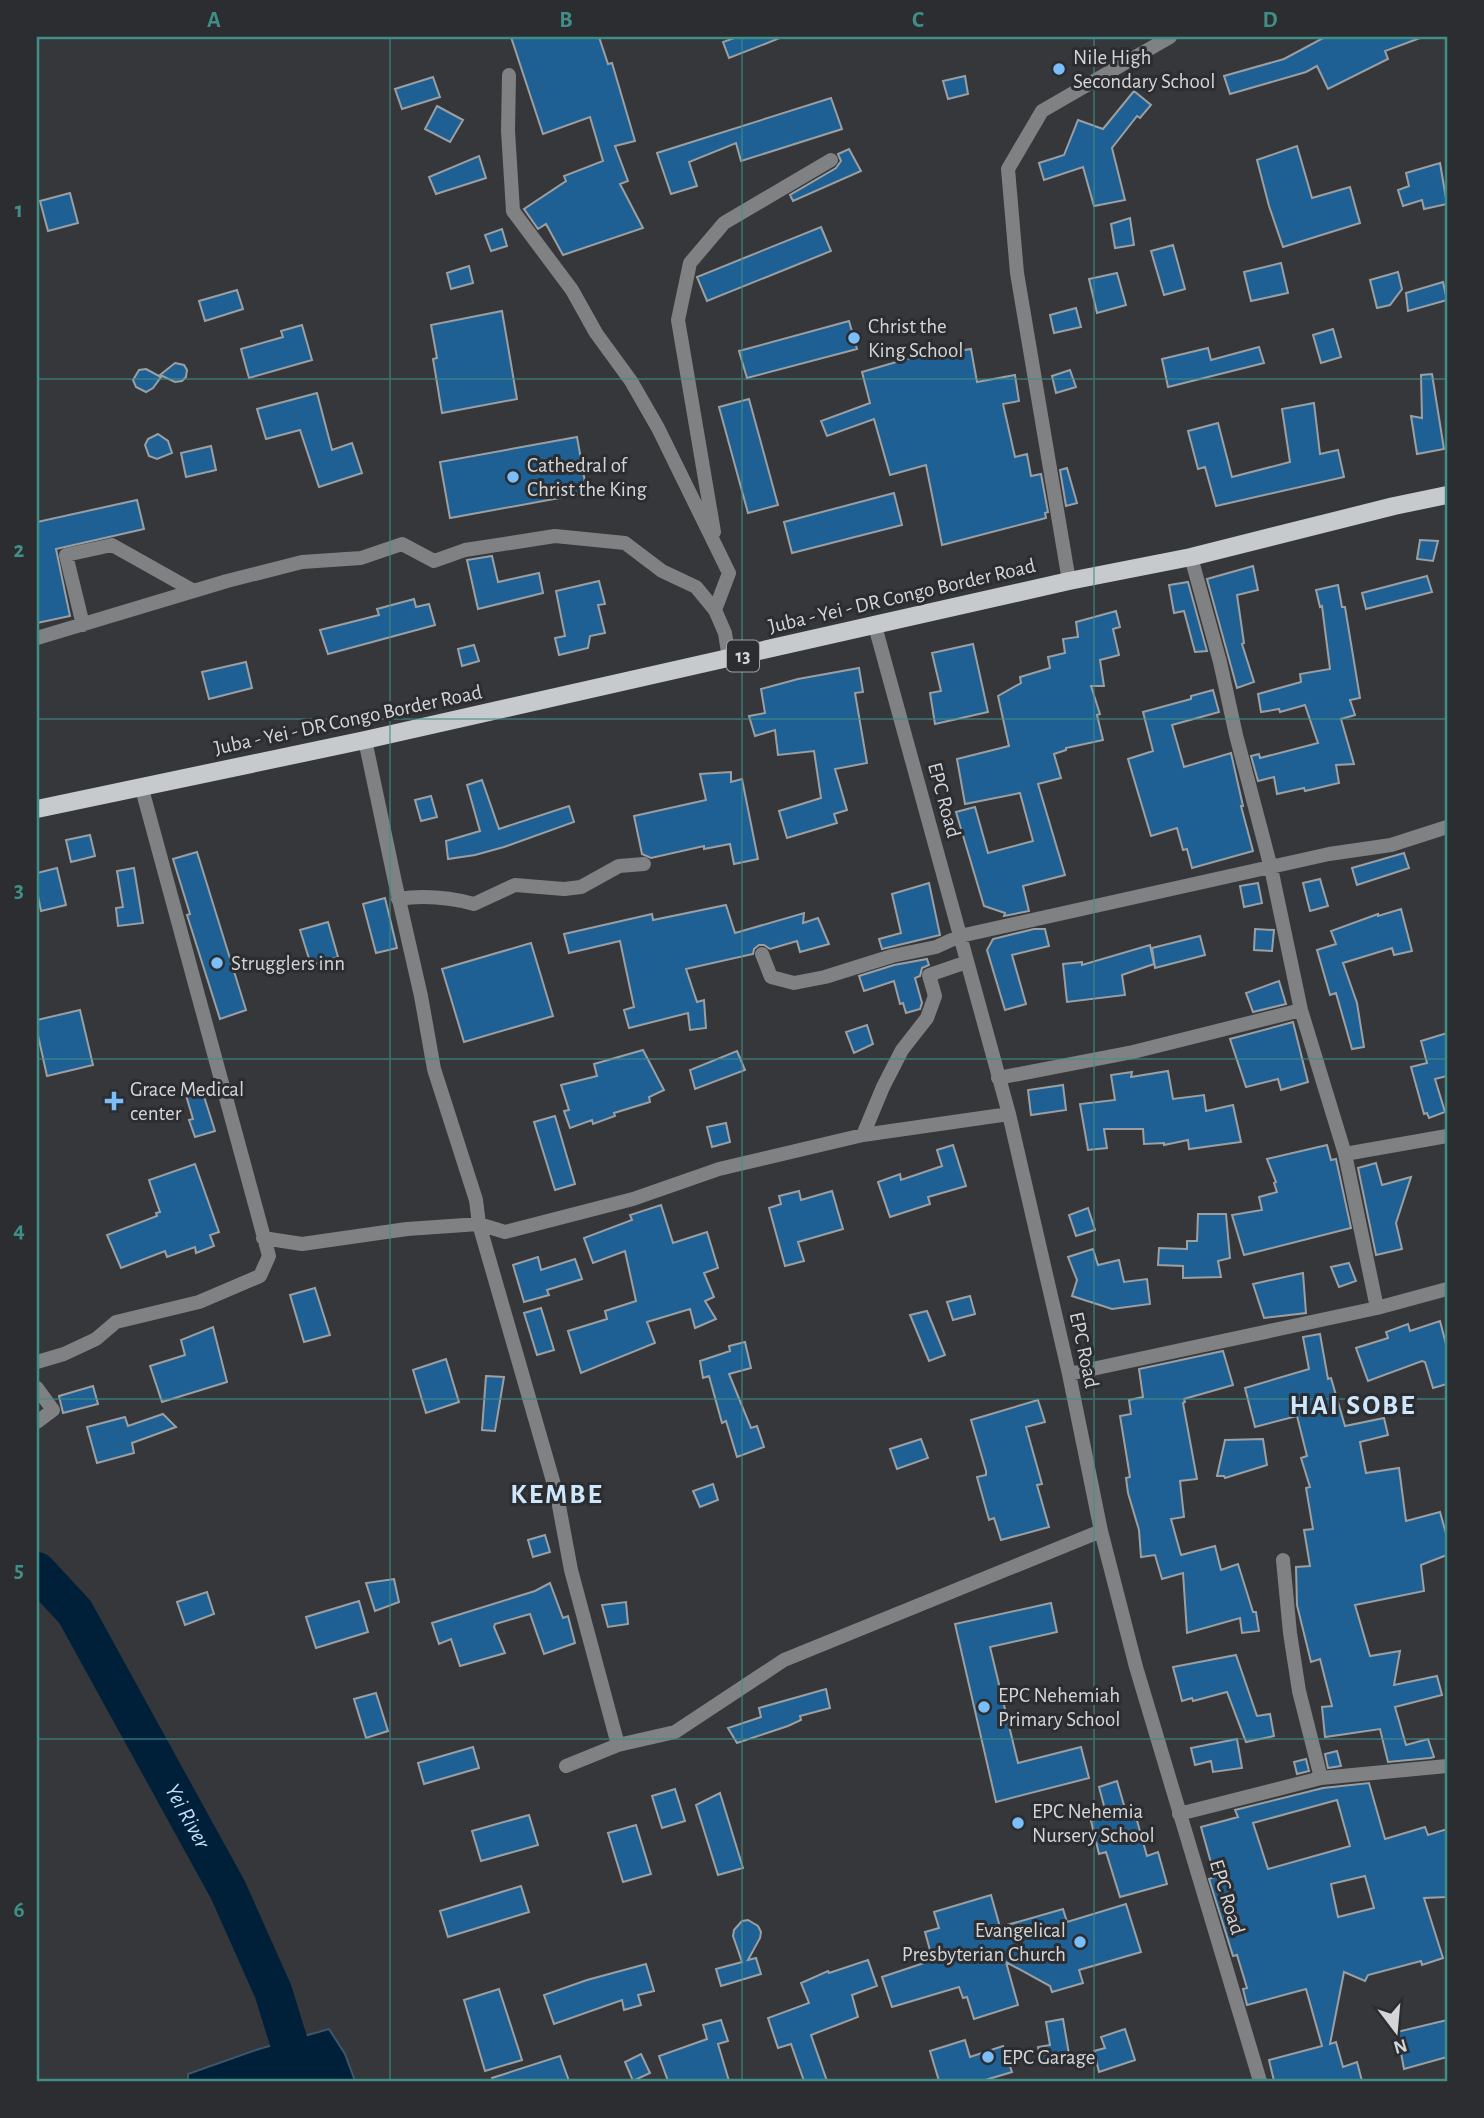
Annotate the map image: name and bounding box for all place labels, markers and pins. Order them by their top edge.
place label: Nile High Secondary School [1073,47,1215,92]
marker: Nile High Secondary School [1051,61,1067,77]
place label: Christ the King School [868,316,963,361]
marker: Christ the King School [846,330,862,346]
place label: Cathedral of Christ the King [527,455,648,500]
marker: Cathedral of Christ the King [505,469,521,485]
place label: Strugglers inn [231,953,345,974]
marker: Strugglers inn [209,955,225,971]
place label: Grace Medical center [130,1079,244,1124]
marker: Grace Medical center [104,1091,124,1111]
place label: EPC Nehemiah Primary School [998,1685,1121,1730]
marker: EPC Nehemiah Primary School [976,1699,992,1715]
place label: EPC Nehemia Nursery School [1032,1801,1155,1846]
marker: EPC Nehemia Nursery School [1010,1815,1026,1831]
place label: Evangelical Presbyterian Church [902,1920,1066,1965]
marker: Evangelical Presbyterian Church [1072,1934,1088,1950]
place label: EPC Garage [1002,2047,1096,2068]
marker: EPC Garage [980,2049,996,2065]

